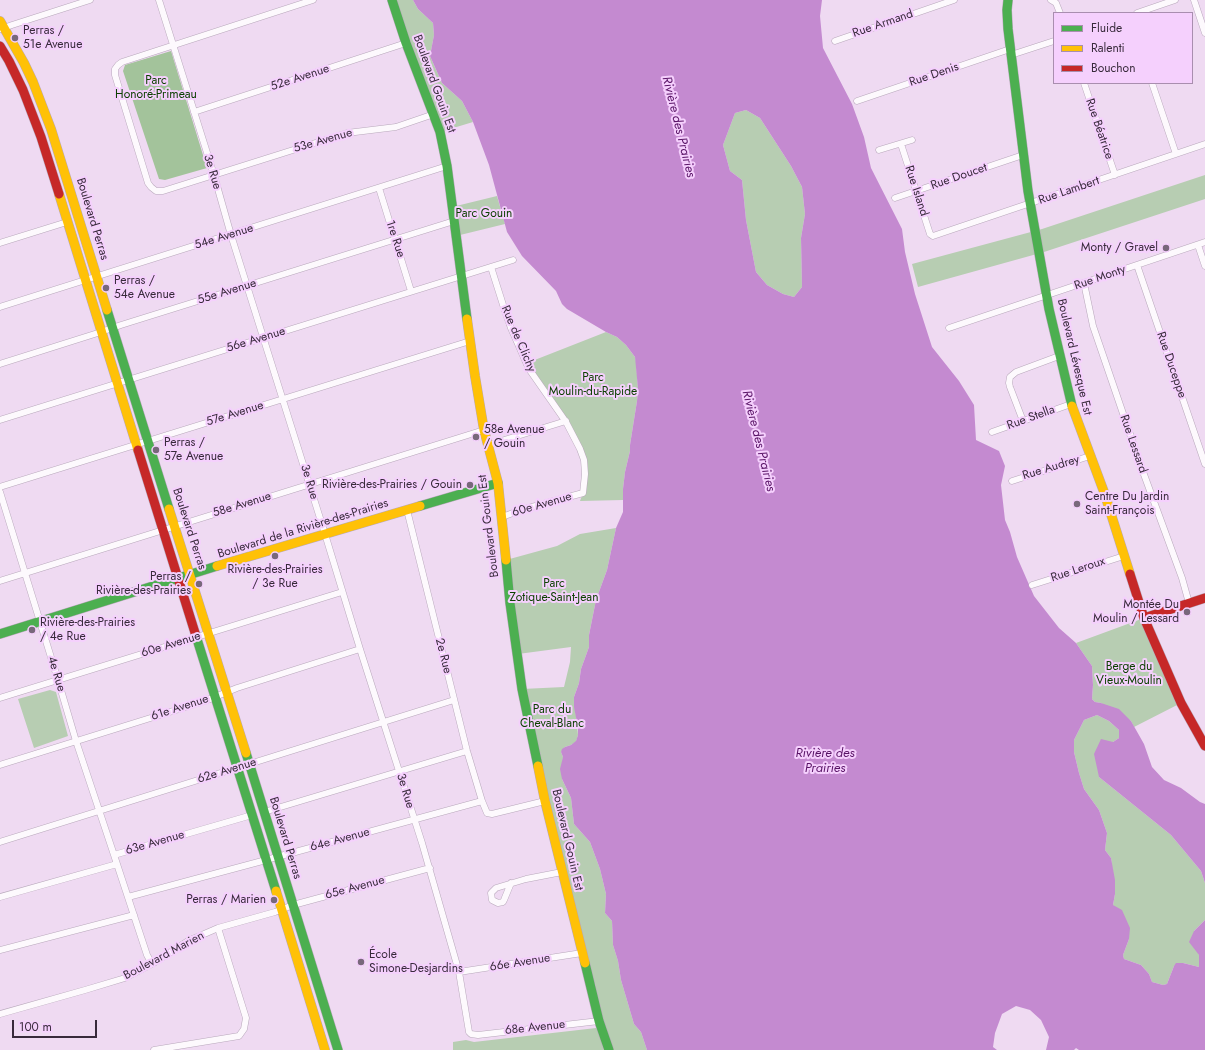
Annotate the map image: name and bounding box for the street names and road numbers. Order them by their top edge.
street label: Rue Armand [851,7,915,41]
street label: Boulevard Gouin Est [410,33,458,135]
street label: Rue Denis [907,60,961,90]
street label: 52e Avenue [269,62,331,94]
street label: Rue Béatrice [1082,97,1116,161]
street label: 53e Avenue [292,126,354,156]
street label: 3e Rue [200,153,224,191]
street label: Rue Doucet [929,161,989,193]
street label: Rue Island [901,164,931,218]
street label: Rue Lambert [1037,174,1101,208]
street label: Boulevard Perras [73,176,111,262]
street label: 1re Rue [382,219,408,259]
street label: 54e Avenue [193,221,255,253]
street label: Rue Monty [1072,262,1128,294]
street label: 55e Avenue [196,276,258,308]
street label: Boulevard Lévesque Est [1054,298,1094,416]
street label: Rue de Clichy [498,304,538,374]
street label: 56e Avenue [225,324,287,356]
street label: Rue Duceppe [1153,330,1189,400]
street label: 57e Avenue [205,398,265,430]
street label: Rue Stella [1005,403,1057,433]
street label: Rue Lessard [1116,413,1150,475]
street label: Rue Audrey [1021,453,1081,483]
street label: 3e Rue [297,463,321,501]
street label: Boulevard Gouin Est [476,474,502,578]
street label: Boulevard Perras [169,486,209,572]
street label: 58e Avenue [211,489,273,521]
street label: 60e Avenue [511,490,573,520]
street label: Boulevard de la Rivière-des-Prairies [216,496,390,562]
street label: Rue Leroux [1049,554,1107,586]
street label: 60e Avenue [140,629,202,661]
street label: 2e Rue [432,637,454,675]
street label: 4e Rue [44,655,68,693]
street label: 61e Avenue [149,692,211,724]
street label: 62e Avenue [196,755,258,787]
street label: 3e Rue [393,772,417,810]
street label: Boulevard Gouin Est [548,788,586,892]
street label: Boulevard Perras [266,795,304,881]
street label: 64e Avenue [309,825,371,855]
street label: 63e Avenue [124,828,186,858]
street label: 65e Avenue [324,873,386,903]
street label: Boulevard Marien [121,929,207,983]
street label: 66e Avenue [489,951,551,975]
street label: 68e Avenue [504,1018,566,1038]

